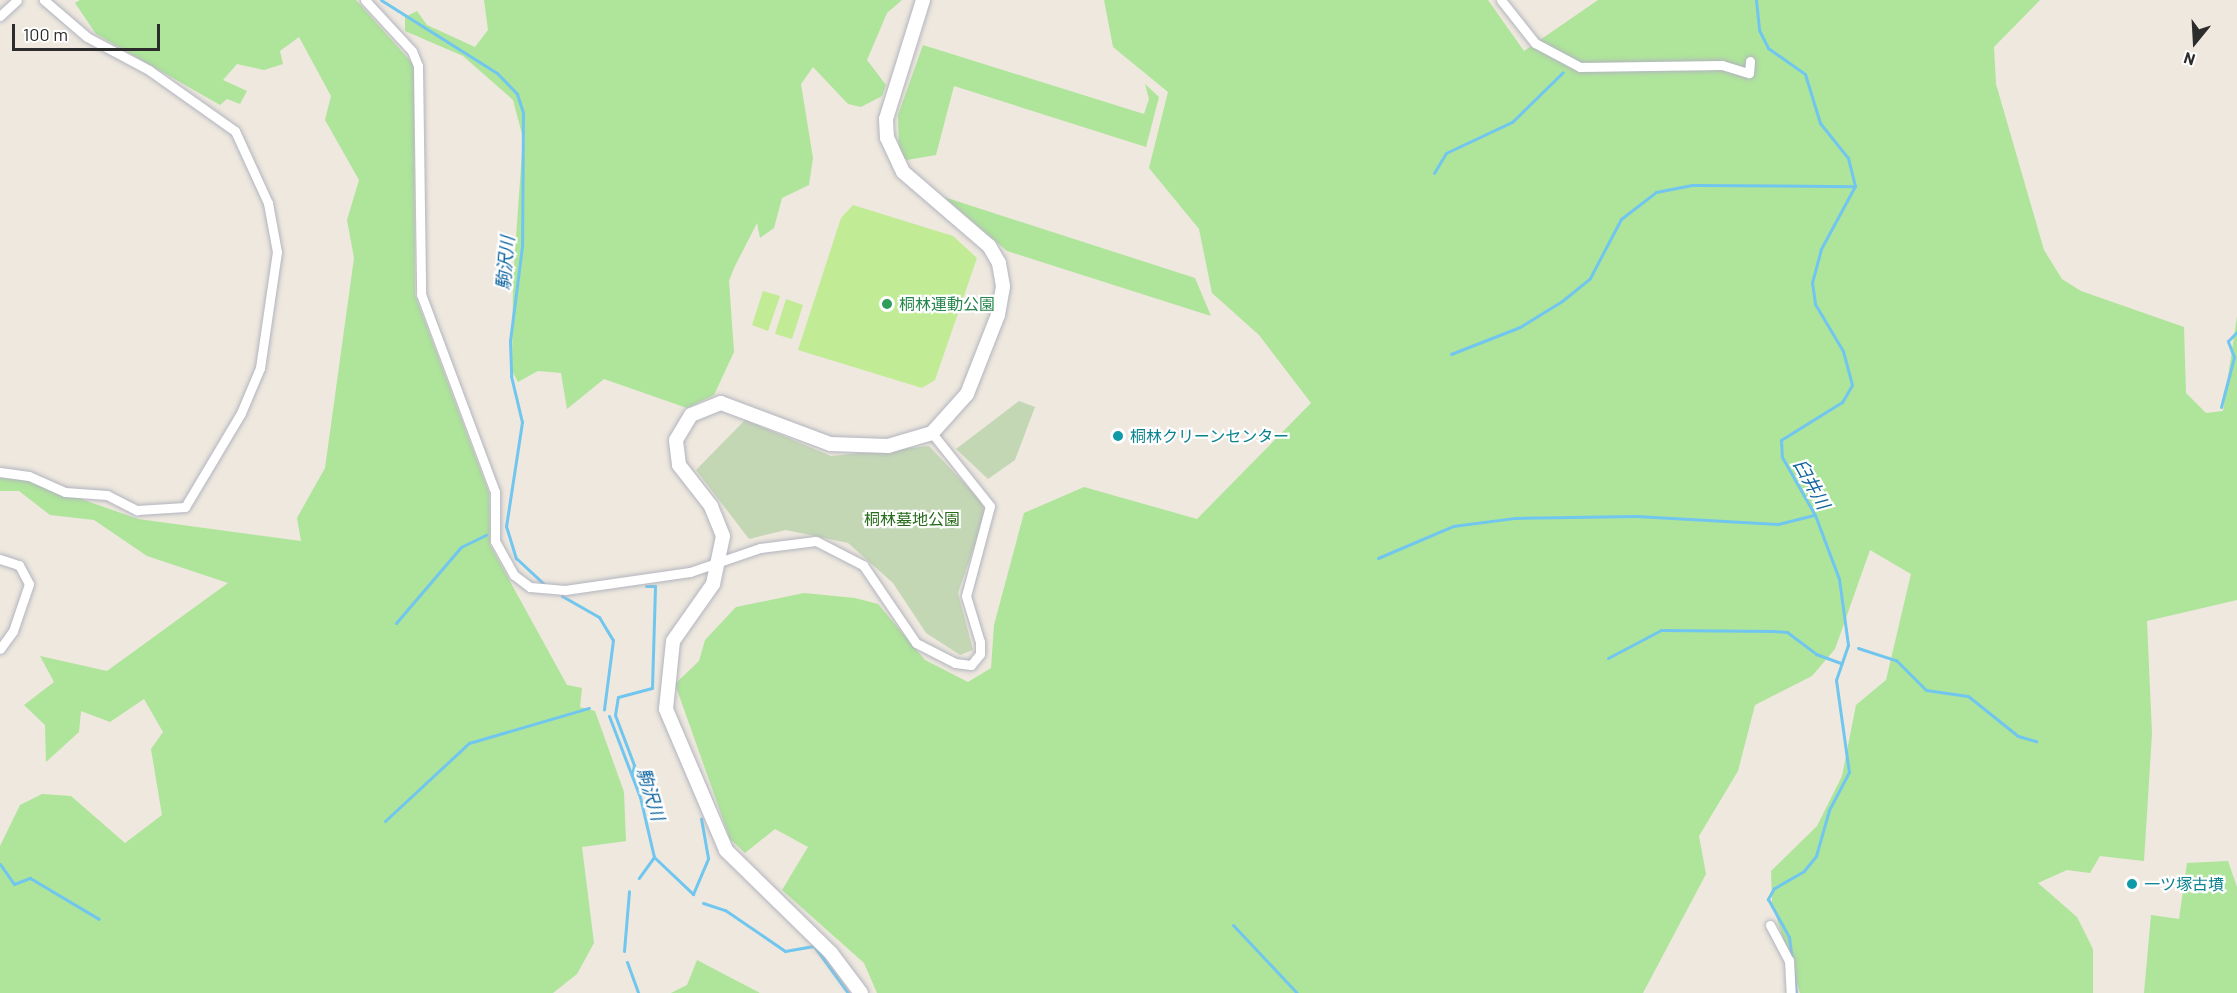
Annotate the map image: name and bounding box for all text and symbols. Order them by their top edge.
scale bar [15,12,164,50]
north arrow [2165,12,2225,72]
text: 100 m [23,23,68,45]
text: N [2181,49,2197,70]
water label: 駒沢川 [492,235,518,291]
place label: 桐林運動公園 [899,294,995,314]
marker: 桐林運動公園 [880,297,894,311]
place label: 桐林クリーンセンター [1130,426,1290,446]
marker: 桐林クリーンセンター [1111,429,1125,443]
water label: 臼井川 [1789,455,1835,513]
park label: 桐林墓地公園 [864,509,960,529]
water label: 駒沢川 [633,765,669,823]
place label: 一ツ塚古墳 [2144,874,2224,894]
marker: 一ツ塚古墳 [2125,877,2139,891]

